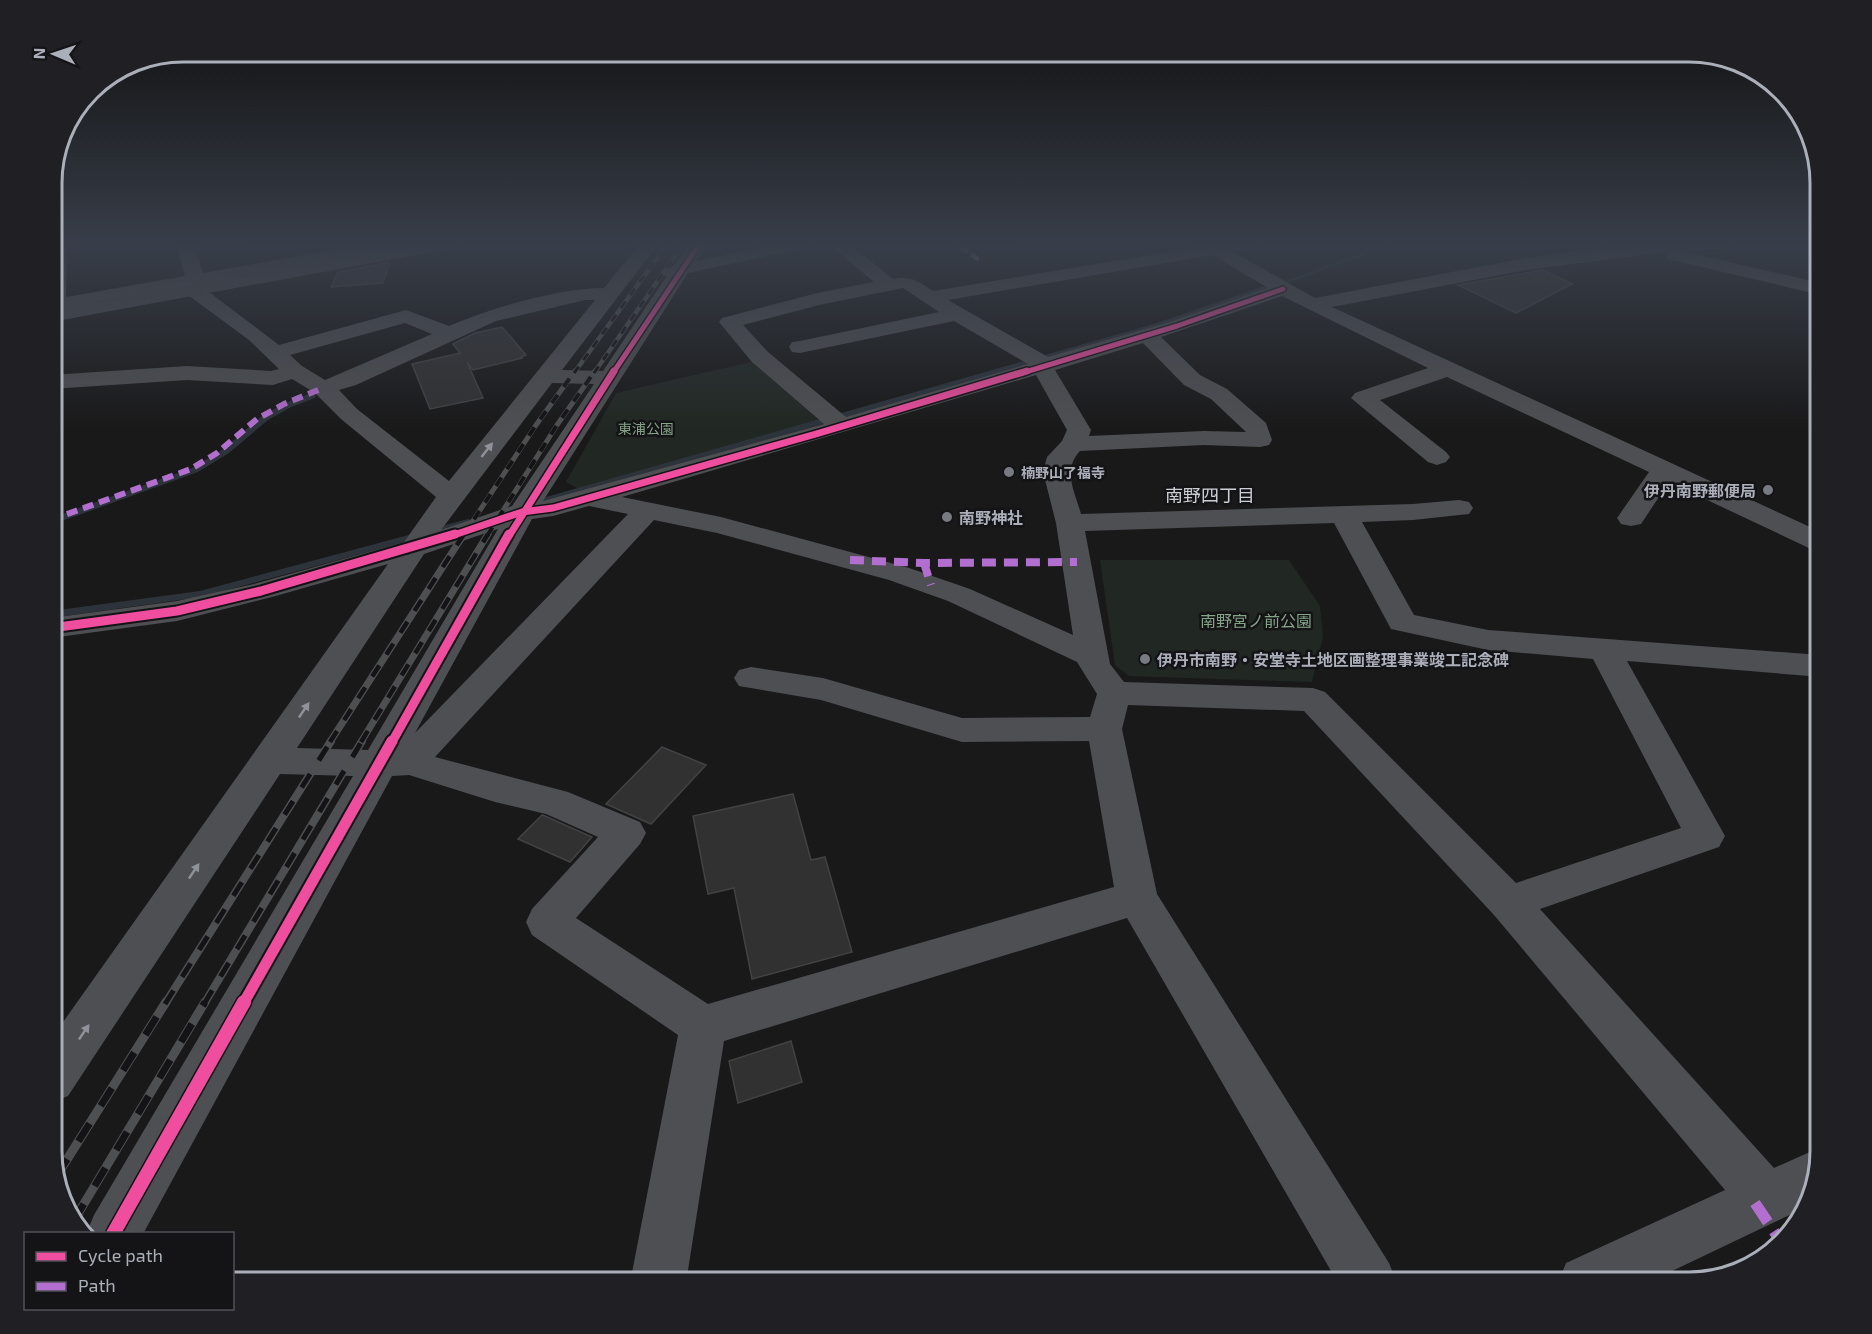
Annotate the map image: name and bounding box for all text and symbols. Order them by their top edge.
north arrow [24,24,84,84]
text: N [29,47,48,60]
park label: 東浦公園 [618,420,674,437]
one-way arrow [481,443,493,459]
place label: 楠野山了福寺 [1021,464,1105,481]
marker: 楠野山了福寺 [1002,465,1016,479]
place label: 伊丹南野郵便局 [1643,481,1756,500]
marker: 伊丹南野郵便局 [1761,483,1775,497]
district label: 南野四丁目 [1165,484,1255,506]
place label: 南野神社 [959,508,1023,527]
marker: 南野神社 [940,510,954,524]
park label: 南野宮ノ前公園 [1200,611,1312,630]
place label: 伊丹市南野・安堂寺土地区画整理事業竣工記念碑 [1156,650,1509,669]
marker: 伊丹市南野・安堂寺土地区画整理事業竣工記念碑 [1138,652,1152,666]
one-way arrow [298,702,310,718]
one-way arrow [188,863,200,879]
one-way arrow [78,1024,89,1040]
legend [24,1232,234,1310]
text: Cycle path [78,1244,163,1266]
text: Path [78,1274,116,1296]

